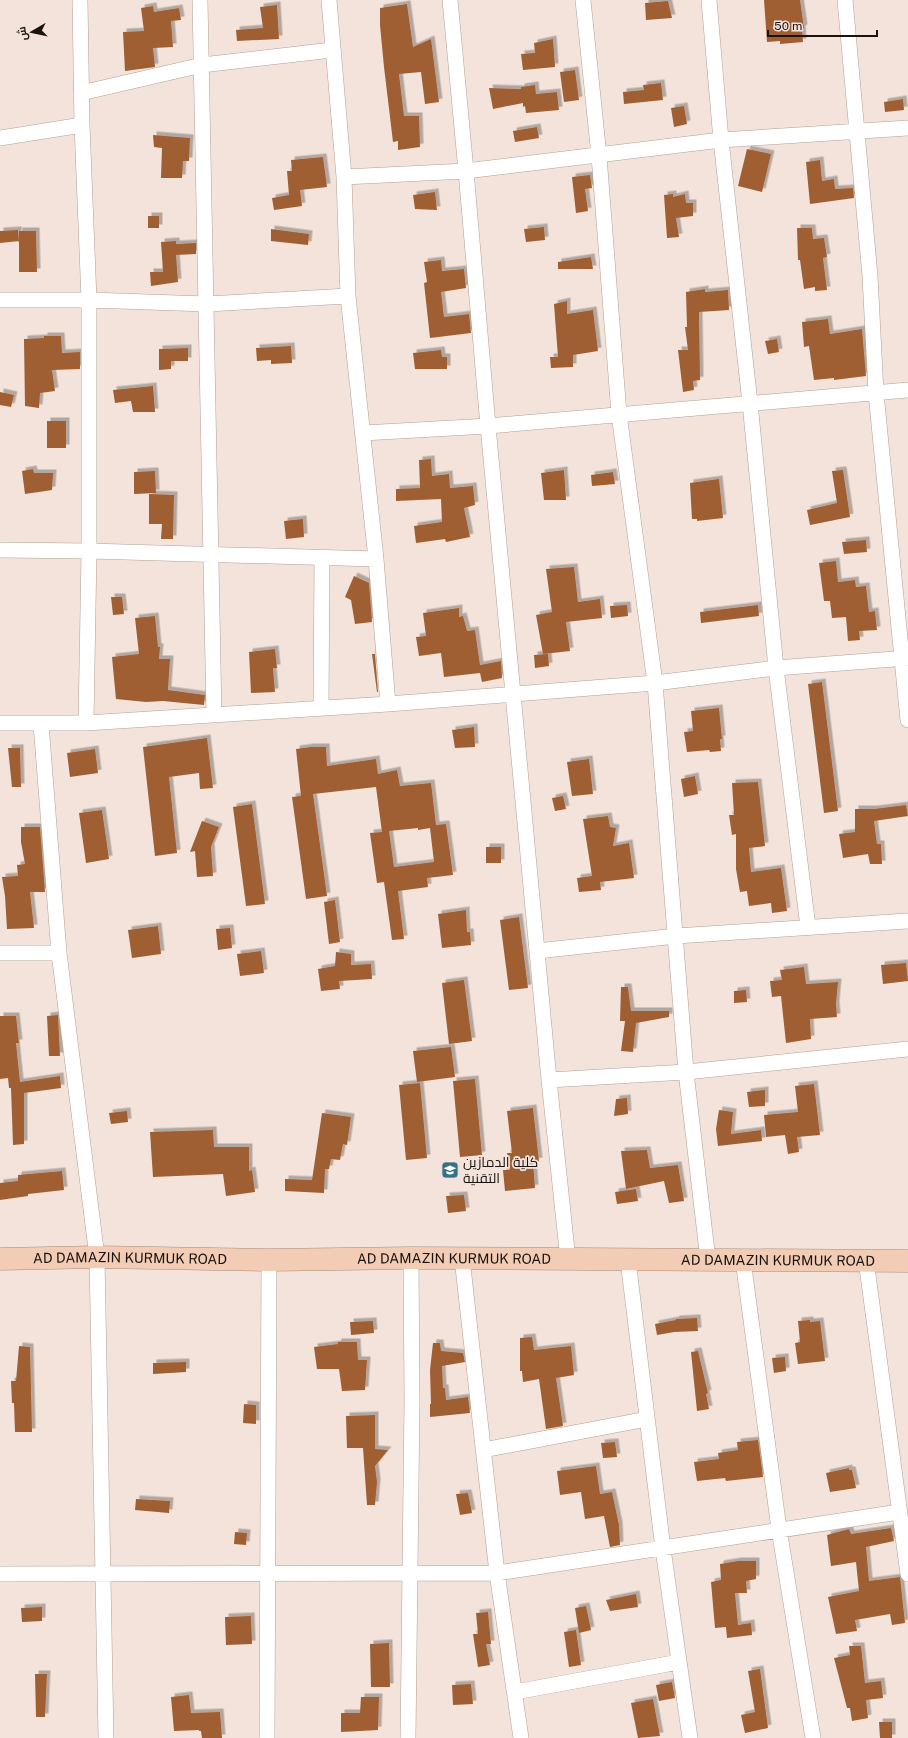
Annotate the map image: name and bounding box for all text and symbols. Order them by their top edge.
north arrow [12,12,52,52]
scale bar [768,12,877,38]
text: 50 m [774,19,802,33]
text: ش [15,25,30,41]
place label: كلية الدمازين التقنية [463,1154,538,1186]
school or university icon: كلية الدمازين التقنية [440,1160,460,1180]
street label: AD DAMAZIN KURMUK ROAD [33,1249,227,1267]
street label: AD DAMAZIN KURMUK ROAD [357,1250,551,1267]
street label: AD DAMAZIN KURMUK ROAD [681,1252,875,1269]

